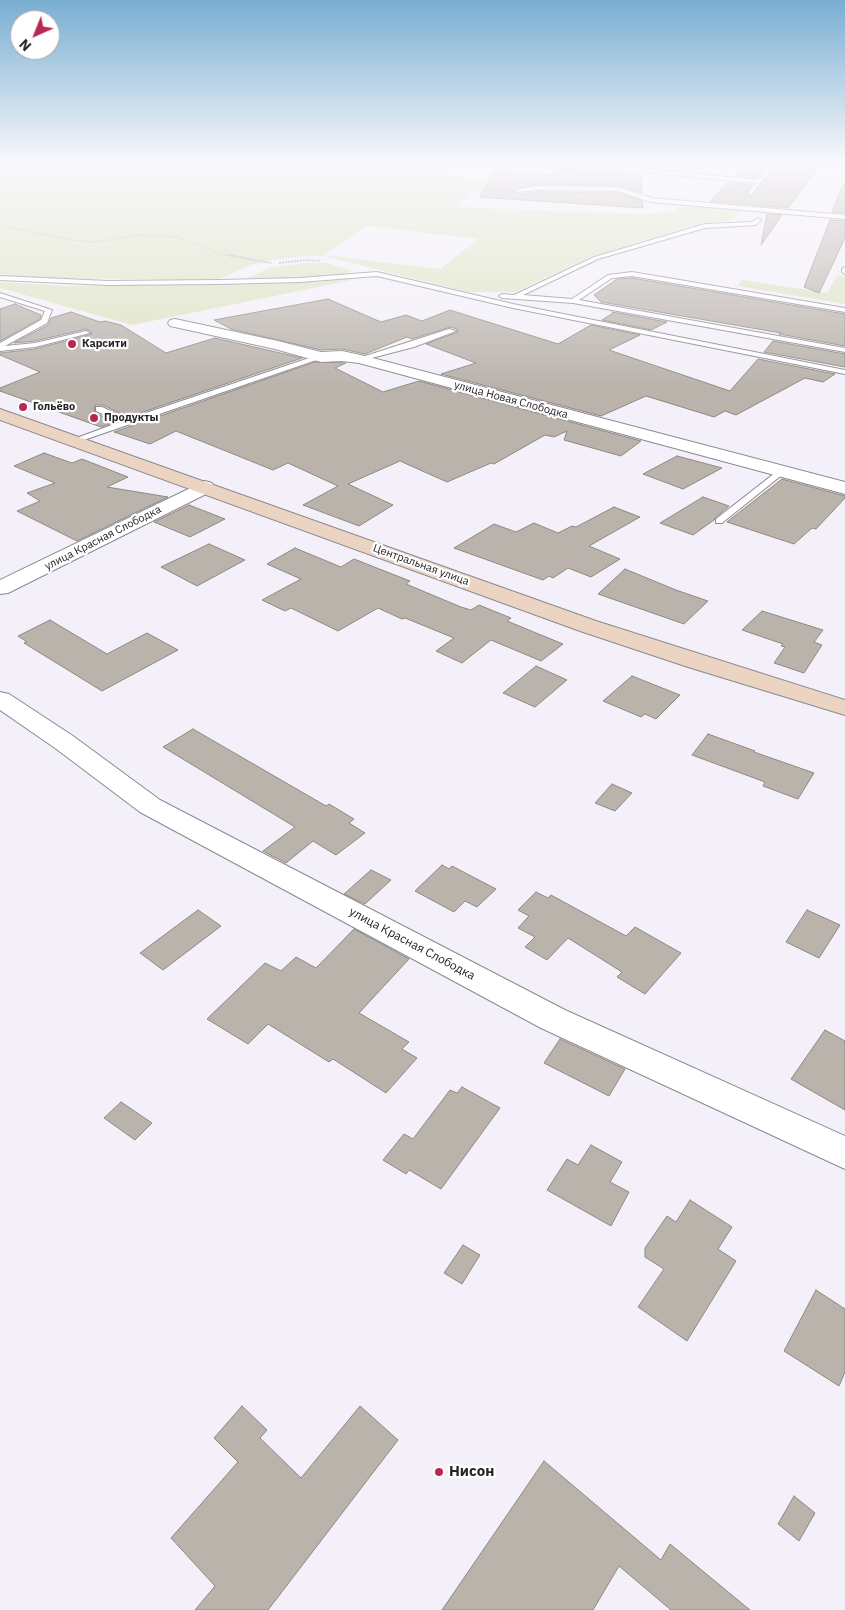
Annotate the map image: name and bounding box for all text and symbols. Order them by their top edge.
north arrow [10,10,60,60]
text: N [15,35,35,55]
place label: Карсити [82,337,127,351]
marker: Карсити [66,338,78,350]
street label: улица Новая Слободка [453,378,569,422]
place label: Гольёво [33,400,75,414]
marker: Гольёво [17,401,29,413]
place label: Продукты [104,411,158,425]
marker: Продукты [88,412,100,424]
street label: улица Красная Слободка [43,503,163,573]
street label: Центральная улица [371,541,471,589]
street label: улица Красная Слободка [347,905,477,983]
place label: Нисон [449,1463,494,1481]
marker: Нисон [433,1466,445,1478]

